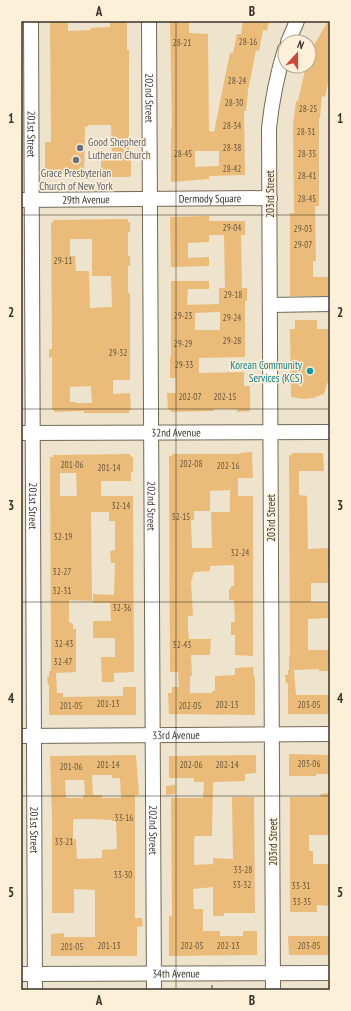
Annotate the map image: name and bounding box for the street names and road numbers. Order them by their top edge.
street label: 202nd Street [142,73,157,123]
street label: 201st Street [24,111,39,157]
street label: 203rd Street [263,170,277,218]
street label: Dermody Square [179,191,242,206]
street label: 29th Avenue [62,192,110,207]
street label: 32nd Avenue [151,425,201,440]
street label: 202nd Street [144,481,159,531]
street label: 201st Street [26,483,40,529]
street label: 203rd Street [264,494,278,542]
street label: 33rd Avenue [152,728,200,742]
street label: 202nd Street [146,805,160,855]
street label: 201st Street [27,807,41,853]
street label: 203rd Street [266,818,280,866]
street label: 34th Avenue [152,966,200,981]

